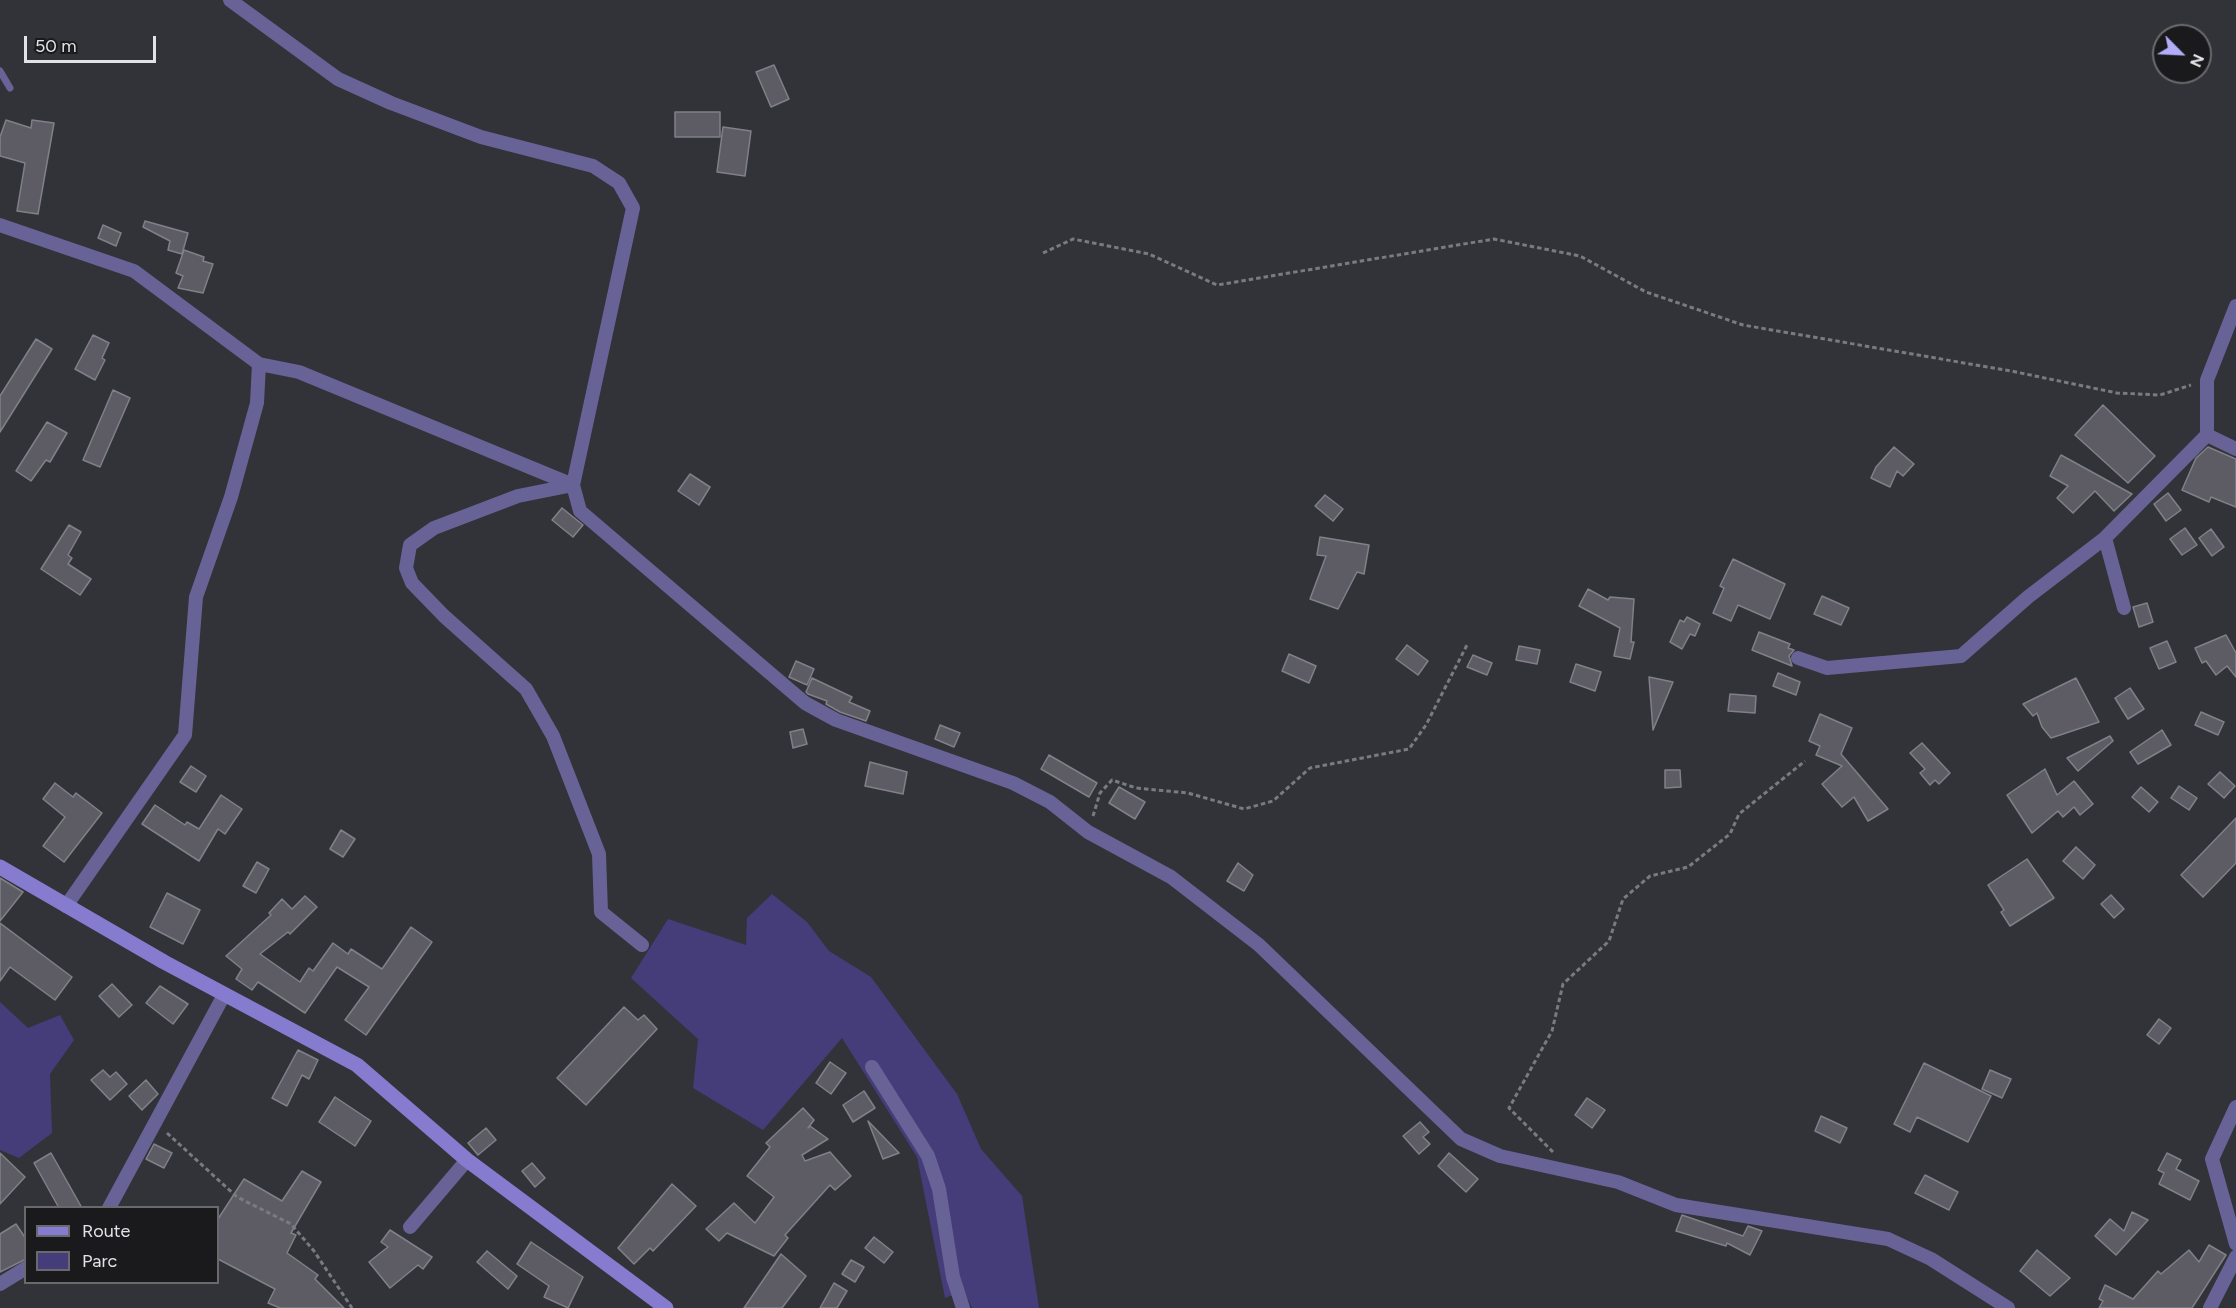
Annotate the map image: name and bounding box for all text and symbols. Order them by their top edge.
scale bar [27,24,159,62]
north arrow [2152,24,2212,84]
text: 50 m [35,35,77,57]
text: N [2186,51,2208,70]
legend [24,1206,219,1284]
text: Route [82,1220,130,1242]
text: Parc [82,1250,117,1272]

